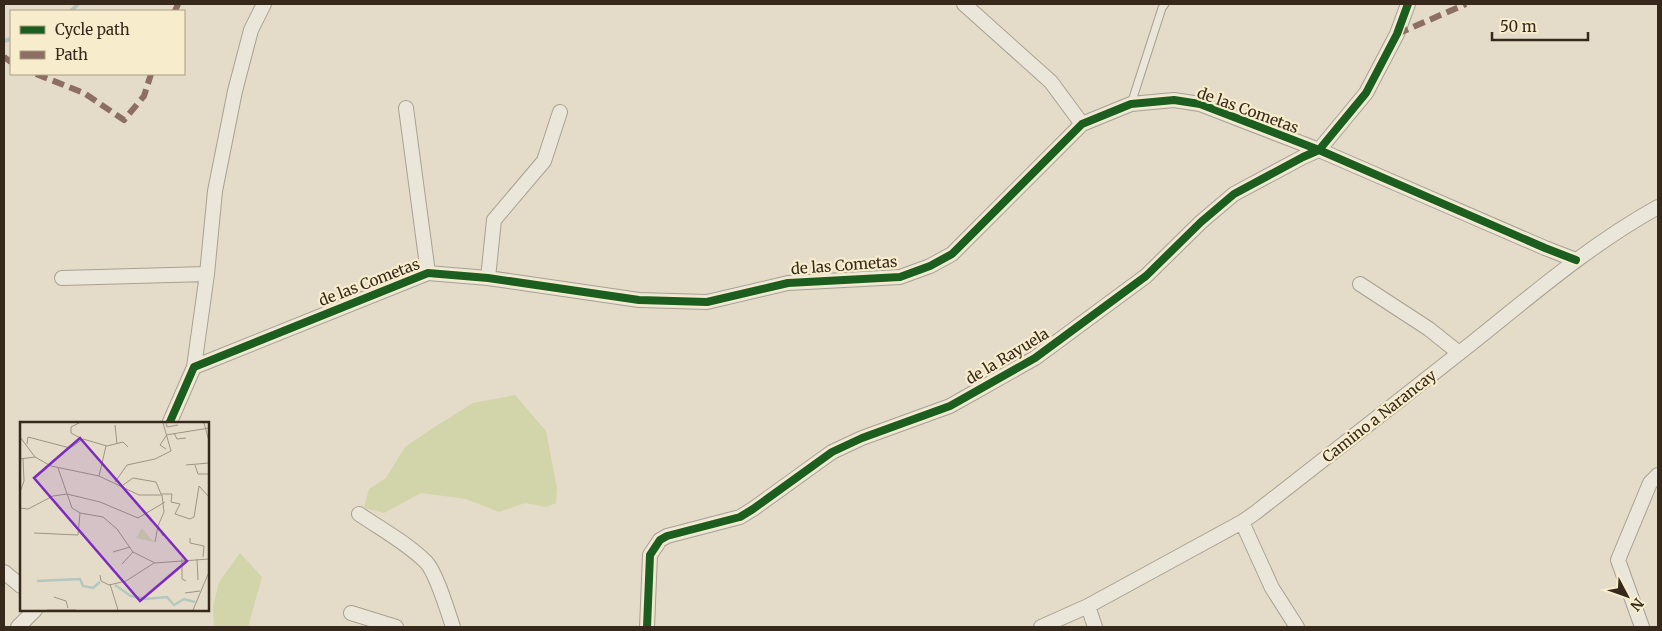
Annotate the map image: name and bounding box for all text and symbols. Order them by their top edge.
legend [10,10,185,75]
scale bar [1492,10,1588,42]
text: 50 m [1500,17,1537,36]
text: Cycle path [55,20,130,39]
text: Path [55,45,88,64]
street label: de las Cometas [1195,83,1301,137]
street label: de las Cometas [790,252,898,278]
street label: de las Cometas [316,254,422,310]
street label: de la Rayuela [962,324,1052,388]
street label: Camino a Narancay [1318,365,1440,466]
inset map [20,422,209,611]
north arrow [1602,571,1652,621]
text: N [1626,594,1647,615]

